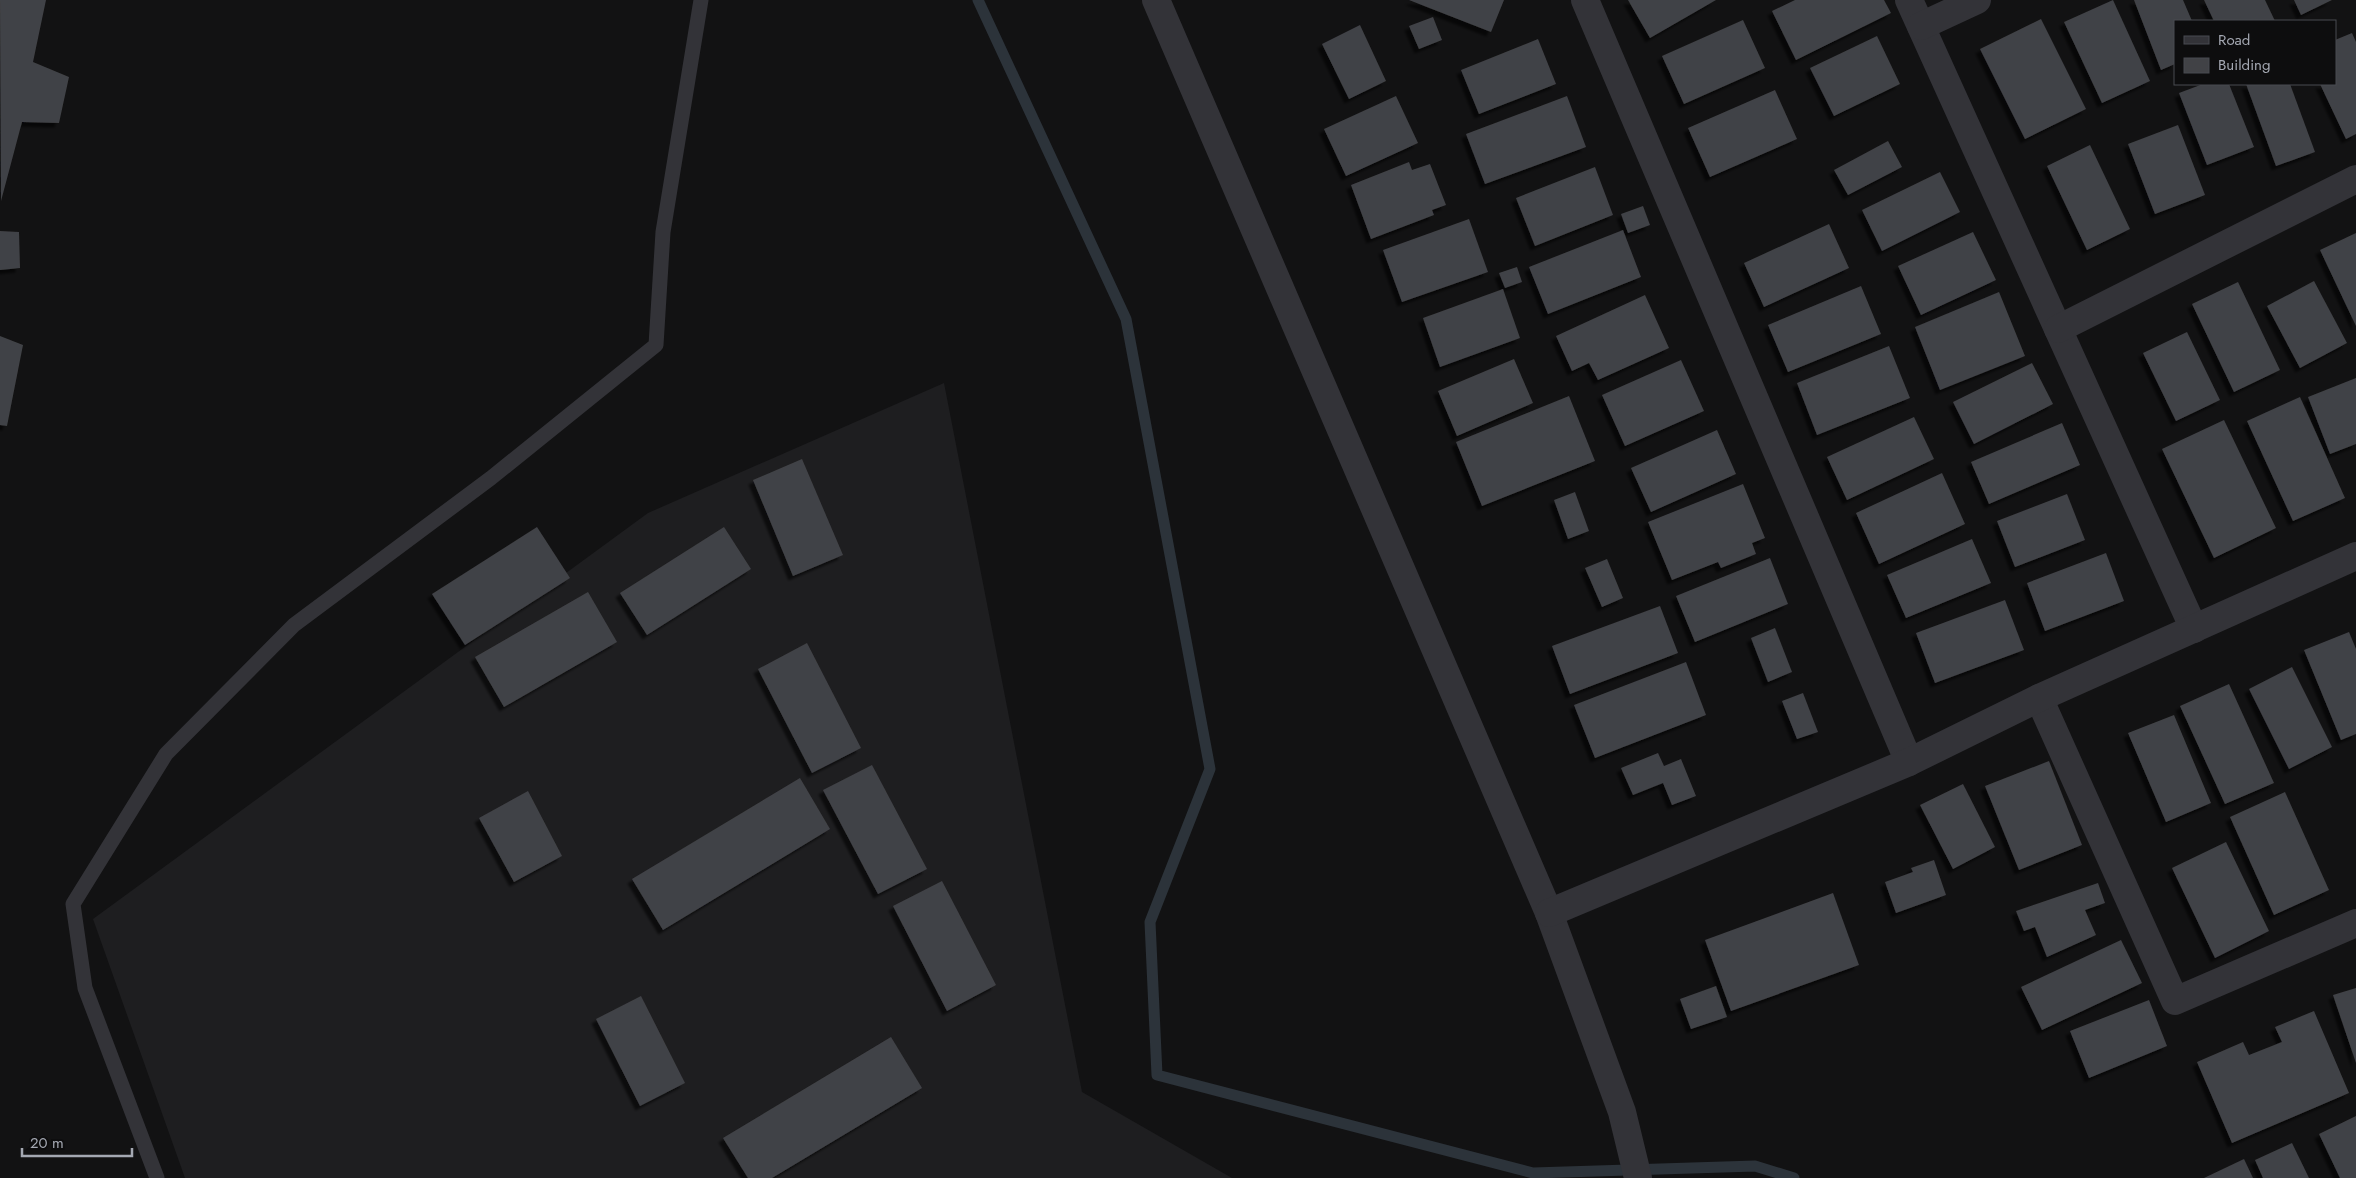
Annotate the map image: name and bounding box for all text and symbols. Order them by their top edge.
legend [2174,20,2336,85]
text: Road [2218,29,2250,51]
text: Building [2218,54,2270,76]
scale bar [22,1126,132,1158]
text: 20 m [30,1132,64,1154]

